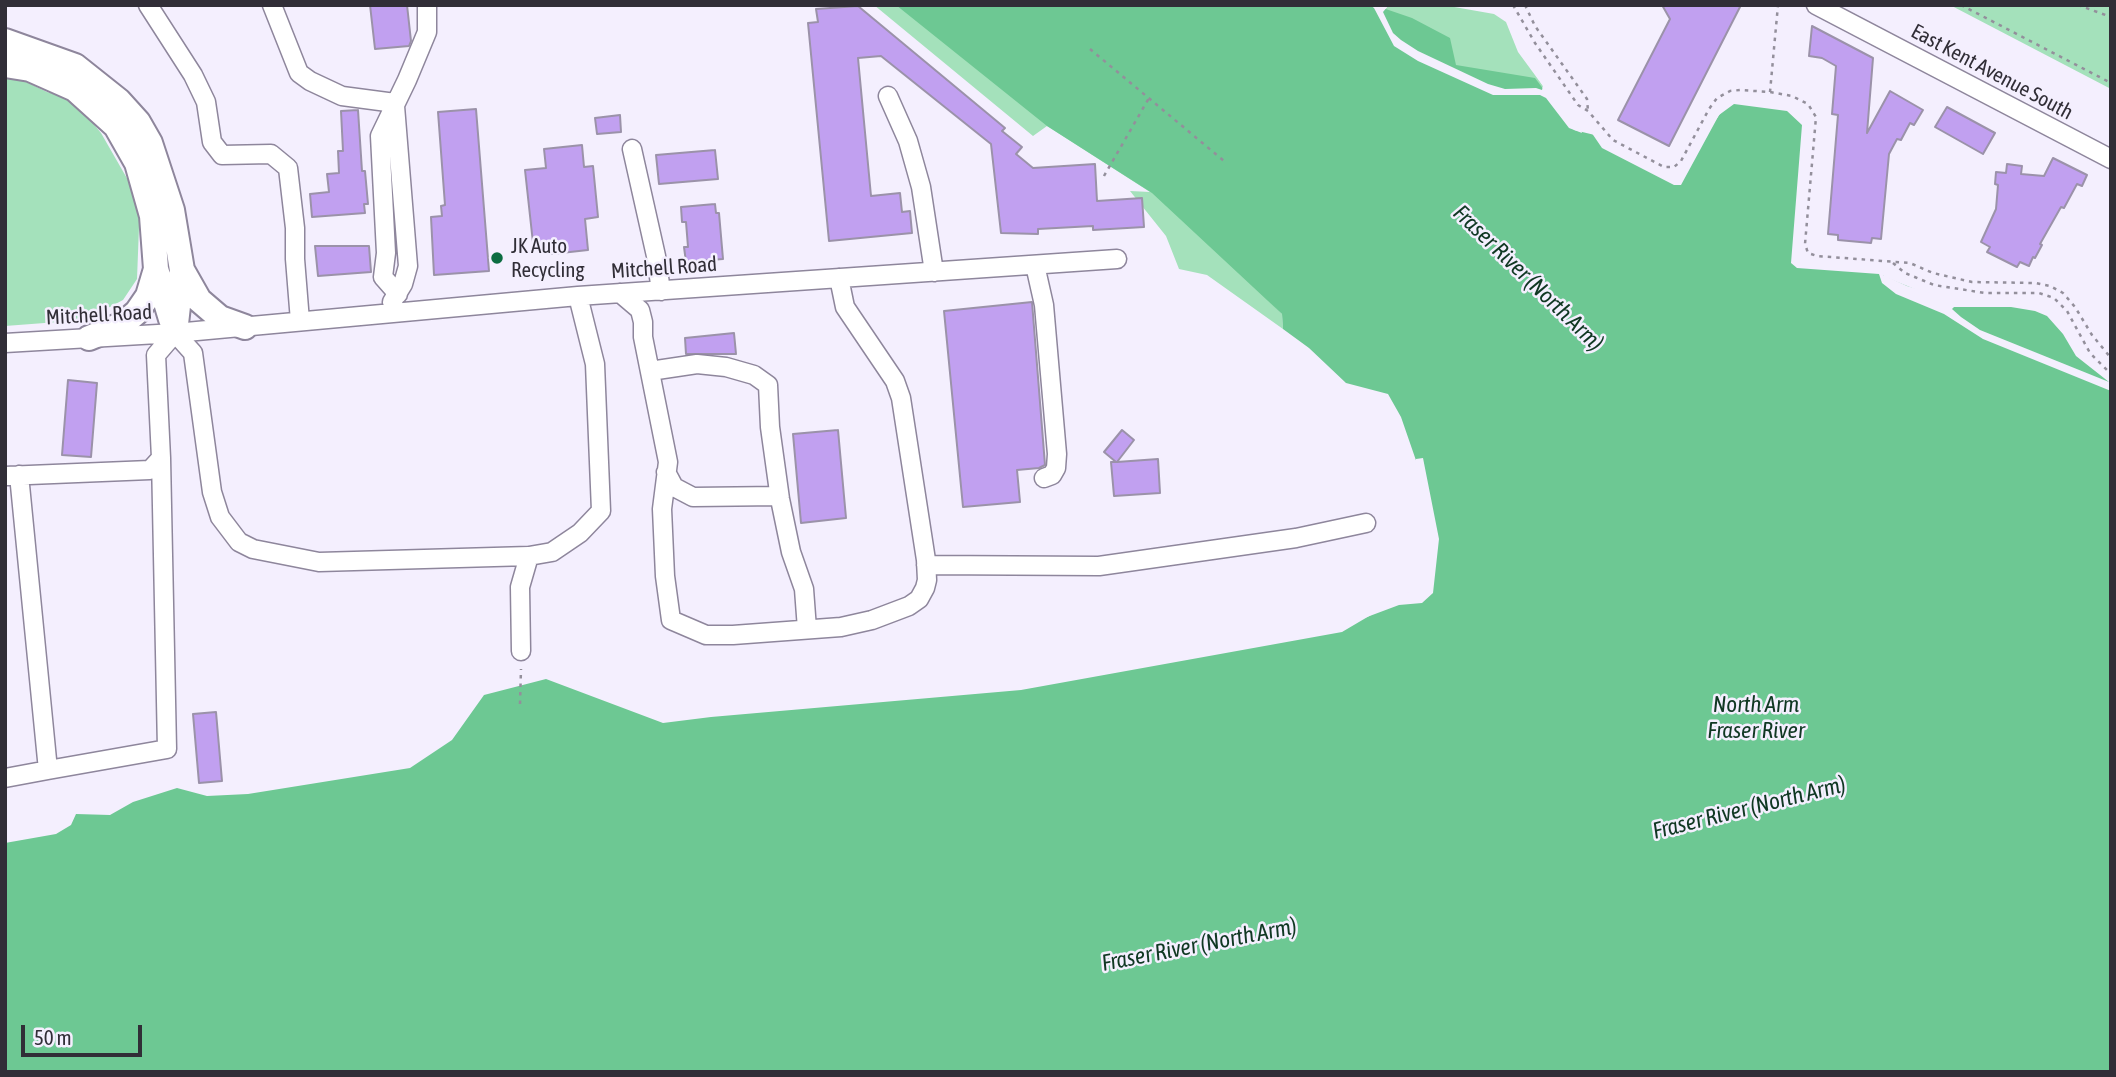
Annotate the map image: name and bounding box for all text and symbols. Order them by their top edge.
street label: East Kent Avenue South [1907,19,2077,125]
water label: Fraser River (North Arm) [1447,199,1609,357]
place label: JK Auto Recycling [511,233,585,283]
marker: JK Auto Recycling [489,250,505,266]
street label: Mitchell Road [610,252,718,284]
street label: Mitchell Road [45,300,153,330]
water label: North Arm Fraser River [1707,691,1805,745]
water label: Fraser River (North Arm) [1650,771,1848,845]
water label: Fraser River (North Arm) [1099,913,1299,977]
scale bar [24,1010,145,1054]
text: 50 m [34,1025,72,1049]

